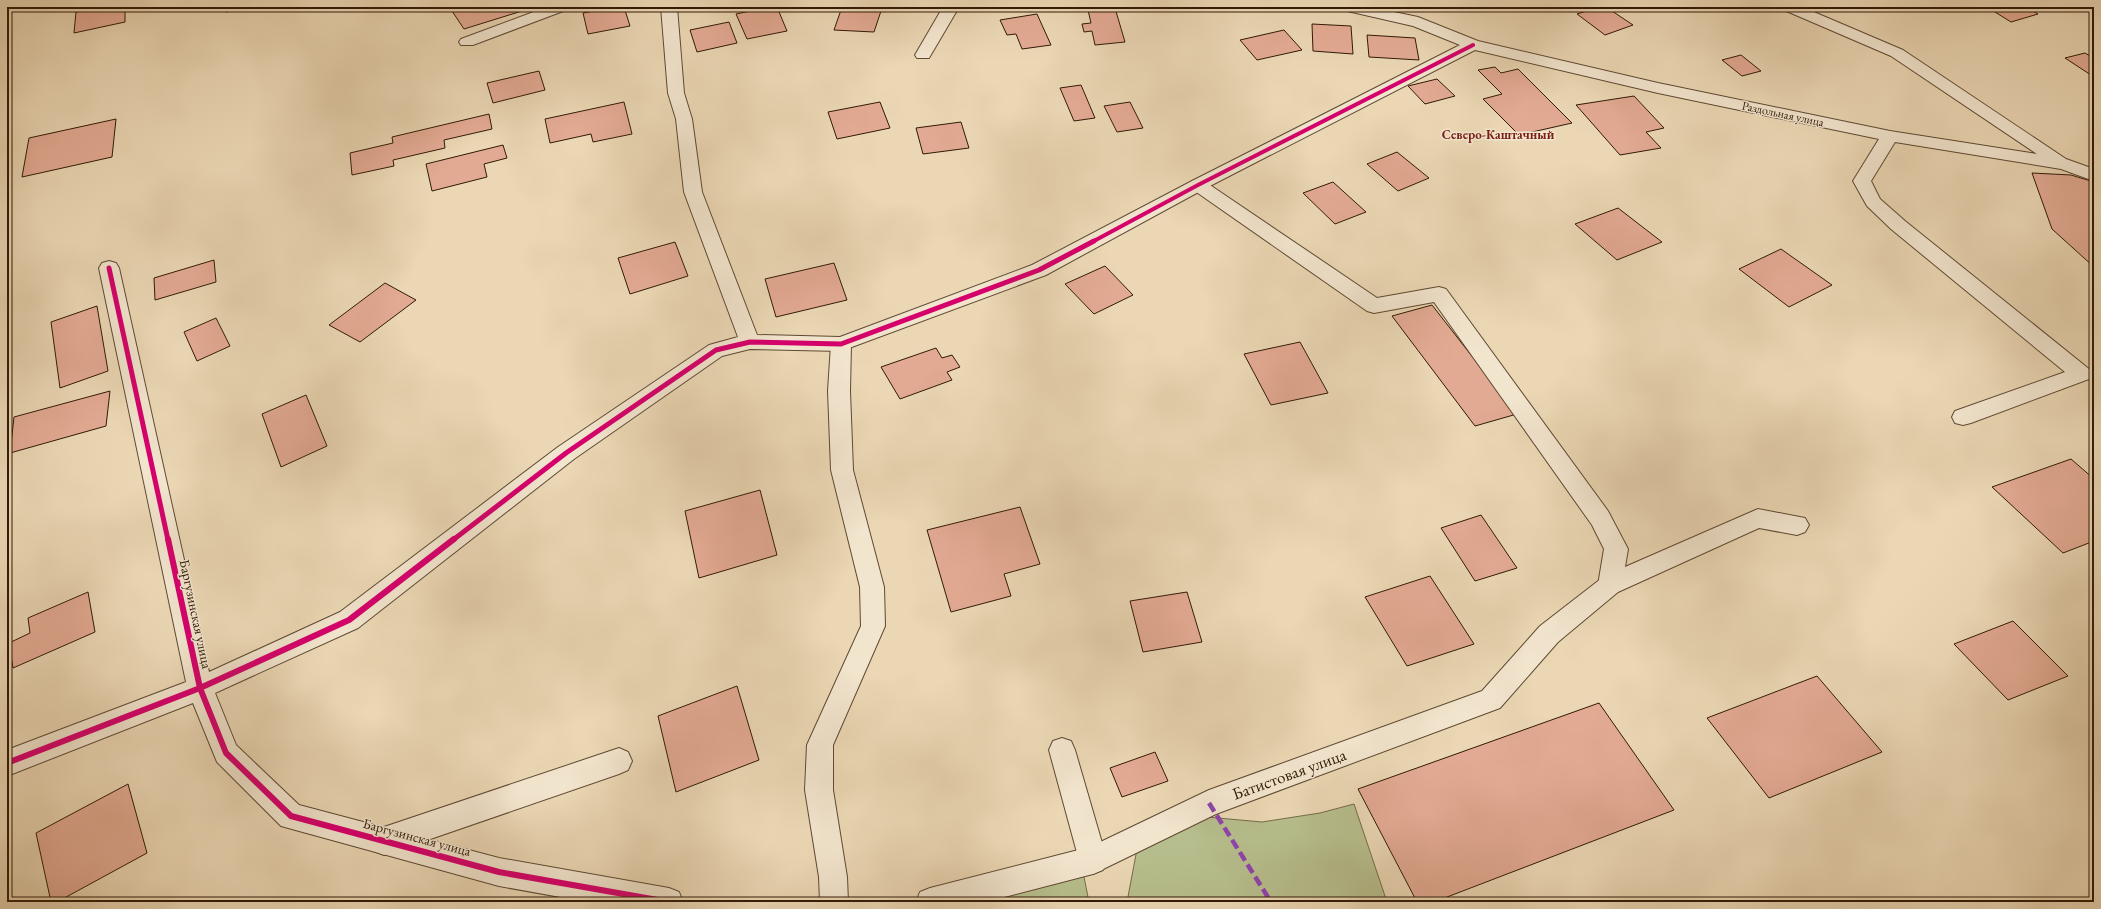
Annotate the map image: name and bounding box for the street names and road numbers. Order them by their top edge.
street label: Раздольная улица [1741,97,1826,131]
street label: Баргузинская улица [176,558,216,671]
street label: Батистовая улица [1229,743,1349,805]
street label: Баргузинская улица [361,814,473,860]

